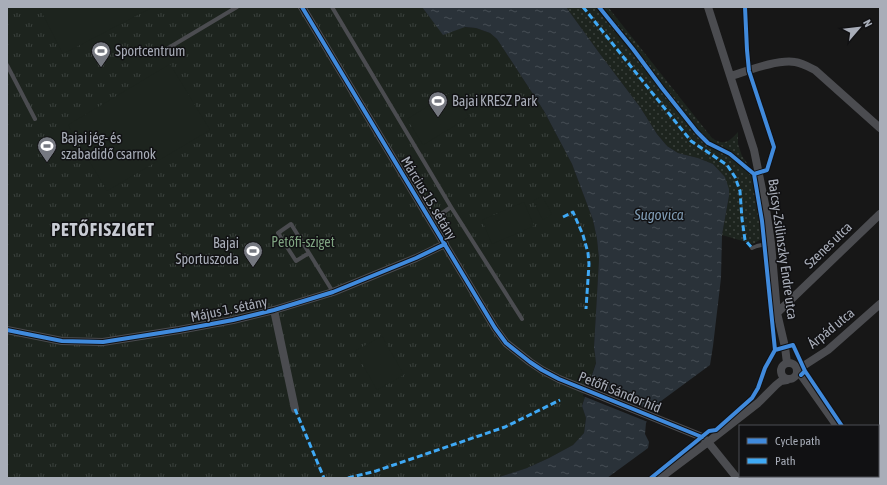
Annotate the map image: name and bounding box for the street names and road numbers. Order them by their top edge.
street label: Március 15. sétány [398,154,460,243]
street label: Bajcsy-Zsilinszky Endre utca [765,178,801,320]
street label: Szenes utca [801,219,855,271]
street label: Május 1. sétány [189,293,269,325]
street label: Árpád utca [805,304,857,352]
street label: Petőfi Sándor híd [576,368,664,416]

